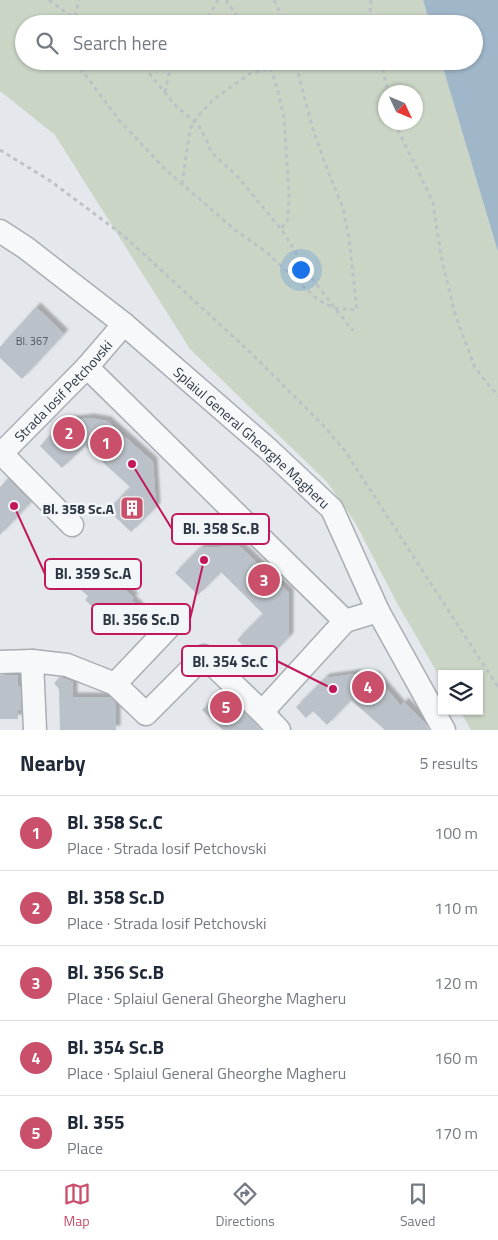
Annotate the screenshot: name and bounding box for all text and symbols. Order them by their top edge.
search box [15,15,483,70]
text: Search here [73,28,167,57]
icon: search [33,29,61,57]
north arrow [378,85,423,130]
your location [288,257,314,283]
house number: Bl. 367 [16,333,48,349]
street label: Strada Iosif Petchovski [9,335,117,446]
street label: Splaiul General Gheorghe Magheru [169,361,335,513]
pin: 2 [53,414,85,452]
pin: 1 [90,424,122,462]
building icon: Bl. 358 Sc.A [119,495,145,521]
place label: Bl. 358 Sc.A [43,498,115,519]
callout: Bl. 358 Sc.B [172,514,269,544]
text: Bl. 358 Sc.B [183,517,259,540]
callout: Bl. 359 Sc.A [45,559,141,589]
pin: 3 [248,561,280,599]
text: Bl. 359 Sc.A [55,562,131,585]
callout: Bl. 356 Sc.D [92,604,190,634]
text: Bl. 356 Sc.D [102,608,180,631]
callout: Bl. 354 Sc.C [182,646,277,676]
text: Bl. 354 Sc.C [192,650,268,673]
pin: 4 [352,668,384,706]
map controls [438,670,483,715]
button: layers [438,670,483,715]
pin: 5 [210,688,242,726]
text: Nearby [20,747,85,779]
text: 5 results [419,751,478,775]
text: Bl. 358 Sc.C [67,807,163,836]
text: 1 [32,821,40,845]
text: 100 m [434,821,478,845]
text: Place · Strada Iosif Petchovski [67,836,267,860]
text: Bl. 358 Sc.D [67,882,165,911]
text: 2 [32,896,40,920]
text: 110 m [434,896,478,920]
text: Place · Strada Iosif Petchovski [67,911,267,935]
text: Bl. 356 Sc.B [67,957,164,986]
text: 3 [32,971,40,995]
text: 120 m [434,971,478,995]
text: Place · Splaiul General Gheorghe Magheru [67,986,346,1010]
text: Bl. 354 Sc.B [67,1032,164,1061]
text: 4 [32,1046,40,1070]
text: 160 m [434,1046,478,1070]
text: Place · Splaiul General Gheorghe Magheru [67,1061,346,1085]
text: Bl. 355 [67,1107,125,1136]
text: 5 [32,1121,40,1145]
text: 170 m [434,1121,478,1145]
text: Place [67,1136,103,1160]
tab: Map [63,1180,91,1231]
tab: Directions [216,1180,275,1231]
tab: Saved [400,1180,436,1231]

